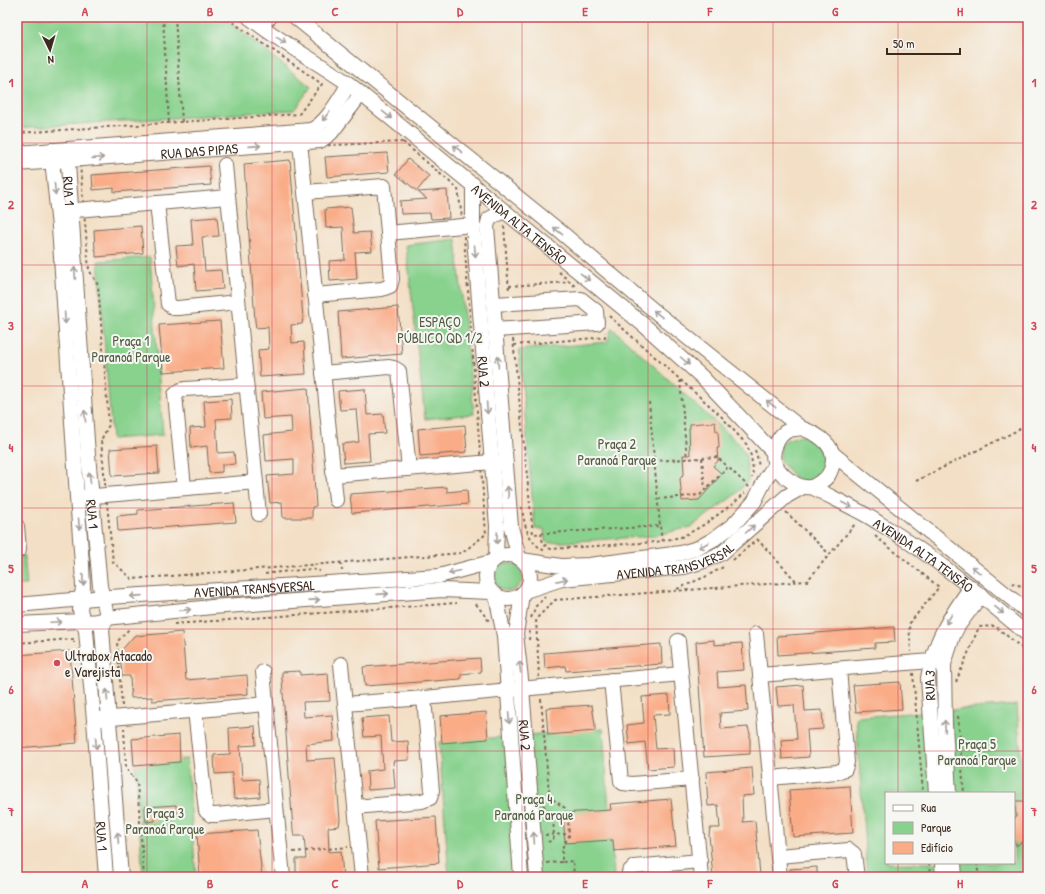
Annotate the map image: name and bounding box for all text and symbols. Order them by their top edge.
text: A [82,2,89,20]
text: B [207,2,214,20]
text: C [331,2,339,20]
text: D [457,2,464,20]
text: E [582,2,588,20]
text: F [707,2,714,20]
text: G [832,2,839,20]
text: H [957,2,963,20]
north arrow [30,30,70,70]
scale bar [887,30,960,56]
text: 50 m [893,35,914,52]
one-way arrow [275,37,287,45]
text: N [47,53,54,67]
text: 1 [9,73,14,91]
text: 1 [1032,73,1037,91]
one-way arrow [322,111,331,122]
one-way arrow [382,111,392,120]
street label: RUA DAS PIPAS [160,138,239,163]
one-way arrow [248,142,261,149]
one-way arrow [452,144,463,153]
one-way arrow [91,154,104,162]
street label: RUA 1 [59,176,80,206]
street label: AVENIDA ALTA TENSÃO [468,179,572,269]
one-way arrow [51,182,59,195]
text: 2 [8,195,15,213]
text: 2 [1031,195,1038,213]
one-way arrow [553,226,564,235]
one-way arrow [472,244,479,257]
one-way arrow [72,267,79,280]
one-way arrow [580,272,591,281]
one-way arrow [653,310,663,319]
one-way arrow [61,311,68,324]
park label: ESPAÇO PÚBLICO QD 1/2 [397,312,483,347]
text: 3 [8,316,14,334]
text: 3 [1031,316,1037,334]
park label: Praça 1 Paranoá Parque [91,331,171,367]
street label: RUA 2 [474,355,495,388]
one-way arrow [494,356,501,369]
one-way arrow [679,356,689,365]
one-way arrow [765,399,776,408]
one-way arrow [484,401,491,414]
one-way arrow [81,410,88,423]
park label: Praça 2 Paranoá Parque [577,434,657,470]
text: 4 [9,438,14,456]
text: 4 [1032,438,1037,456]
one-way arrow [86,472,94,485]
one-way arrow [504,486,512,499]
street label: RUA 1 [83,499,104,529]
one-way arrow [840,502,852,509]
street label: AVENIDA ALTA TENSĀO [870,513,978,596]
one-way arrow [75,517,82,530]
one-way arrow [745,525,755,534]
one-way arrow [493,531,500,544]
street label: AVENIDA TRANSVERSAL [615,538,738,583]
one-way arrow [698,541,710,549]
text: 5 [8,559,14,577]
text: 5 [1031,559,1037,577]
one-way arrow [970,565,981,574]
one-way arrow [447,569,460,576]
one-way arrow [79,573,86,586]
street label: AVENIDA TRANSVERSAL [193,574,315,601]
one-way arrow [556,575,569,583]
one-way arrow [376,591,389,598]
one-way arrow [130,592,143,599]
one-way arrow [307,596,320,603]
one-way arrow [994,606,1005,615]
one-way arrow [178,607,191,614]
one-way arrow [945,613,953,624]
one-way arrow [49,619,62,626]
place label: Ultrabox Atacado e Varejista [65,646,153,682]
marker: Ultrabox Atacado e Varejista [52,658,62,668]
one-way arrow [516,661,524,674]
street label: RUA 3 [918,668,939,701]
text: 6 [8,680,14,698]
text: 6 [1031,680,1037,698]
one-way arrow [104,689,111,702]
one-way arrow [506,711,513,724]
street label: RUA 2 [515,719,536,752]
one-way arrow [941,720,948,733]
park label: Praça 5 Paranoá Parque [937,734,1017,770]
one-way arrow [92,736,99,749]
park label: Praça 4 Paranoá Parque [494,789,574,825]
legend [885,792,1015,864]
text: Rua [921,799,936,816]
text: 7 [7,802,15,820]
text: 7 [1030,802,1038,820]
park label: Praça 3 Paranoá Parque [125,803,205,839]
text: Parque [921,819,951,836]
street label: RUA 1 [92,821,113,851]
one-way arrow [115,832,122,845]
one-way arrow [530,832,537,845]
text: Edifício [921,839,953,856]
text: A [82,874,89,892]
text: B [207,874,214,892]
text: C [331,874,339,892]
text: D [457,874,464,892]
text: E [582,874,588,892]
text: F [707,874,714,892]
text: G [832,874,839,892]
text: H [957,874,963,892]

